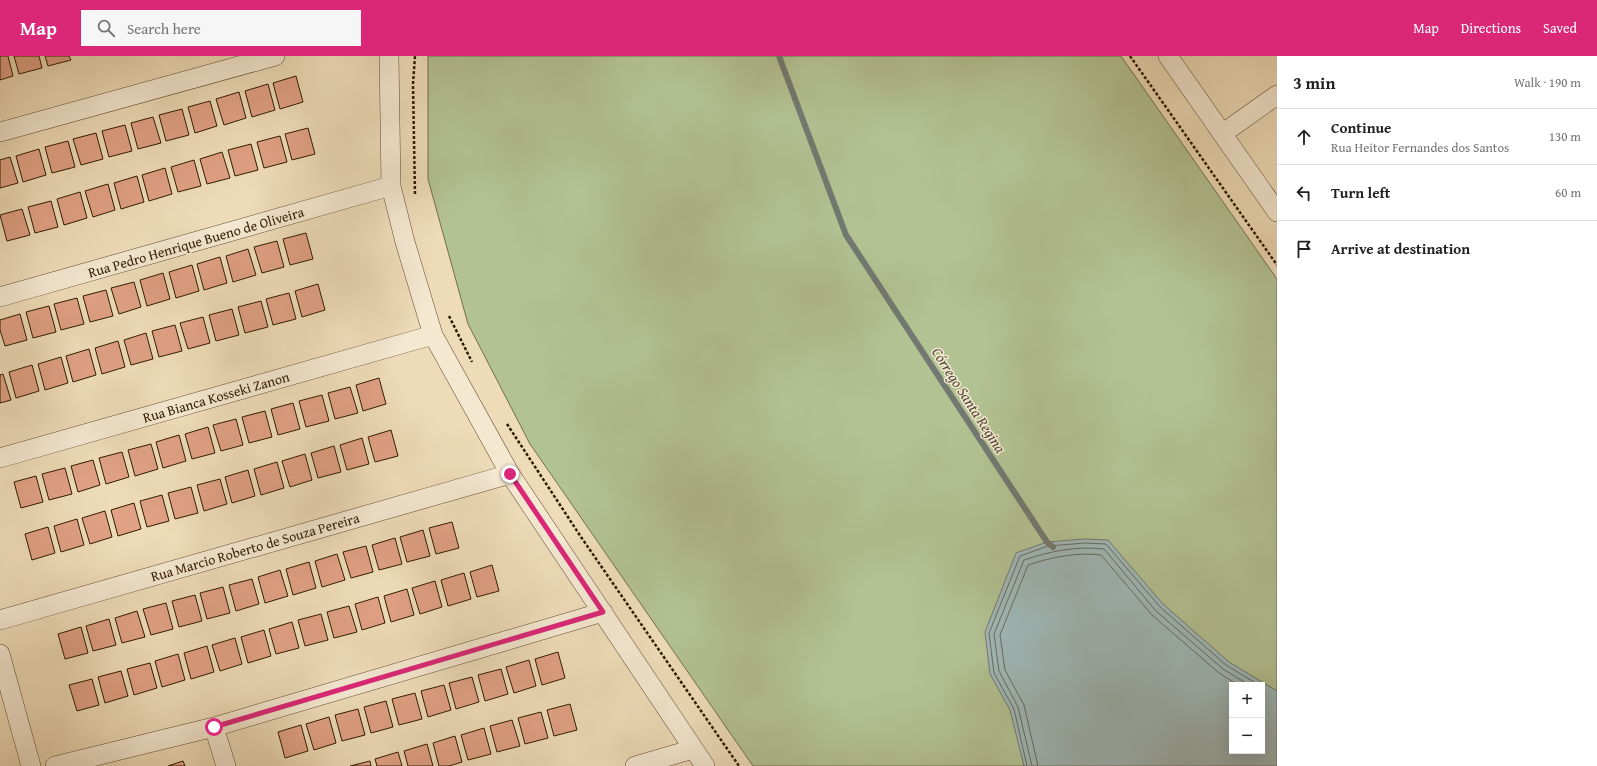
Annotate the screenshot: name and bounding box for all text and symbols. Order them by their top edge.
search box [81,10,361,46]
text: Map [20,14,57,42]
icon: search [95,17,117,39]
text: Search here [127,18,201,39]
text: Map [1413,18,1439,38]
text: Directions [1461,18,1521,38]
text: Saved [1543,18,1577,38]
text: 3 min [1293,70,1335,95]
text: Walk · 190 m [1514,73,1581,92]
text: Continue [1331,117,1392,138]
icon: ahead [1293,126,1315,148]
text: 130 m [1549,127,1581,146]
text: Rua Heitor Fernandes dos Santos [1331,138,1509,157]
icon: left [1293,182,1315,204]
text: Turn left [1331,182,1390,203]
text: 60 m [1555,183,1581,202]
street label: Rua Pedro Henrique Bueno de Oliveira [86,201,307,282]
icon: arrive [1293,238,1315,260]
text: Arrive at destination [1331,238,1470,259]
water label: Córrego Santa Regina [927,343,1011,457]
street label: Rua Bianca Kosseki Zanon [140,366,292,428]
route end [501,465,519,483]
street label: Rua Marcio Roberto de Souza Pereira [148,507,362,586]
map controls [1229,682,1265,754]
button: + [1229,682,1265,718]
route start [205,718,223,736]
button: − [1229,718,1265,754]

